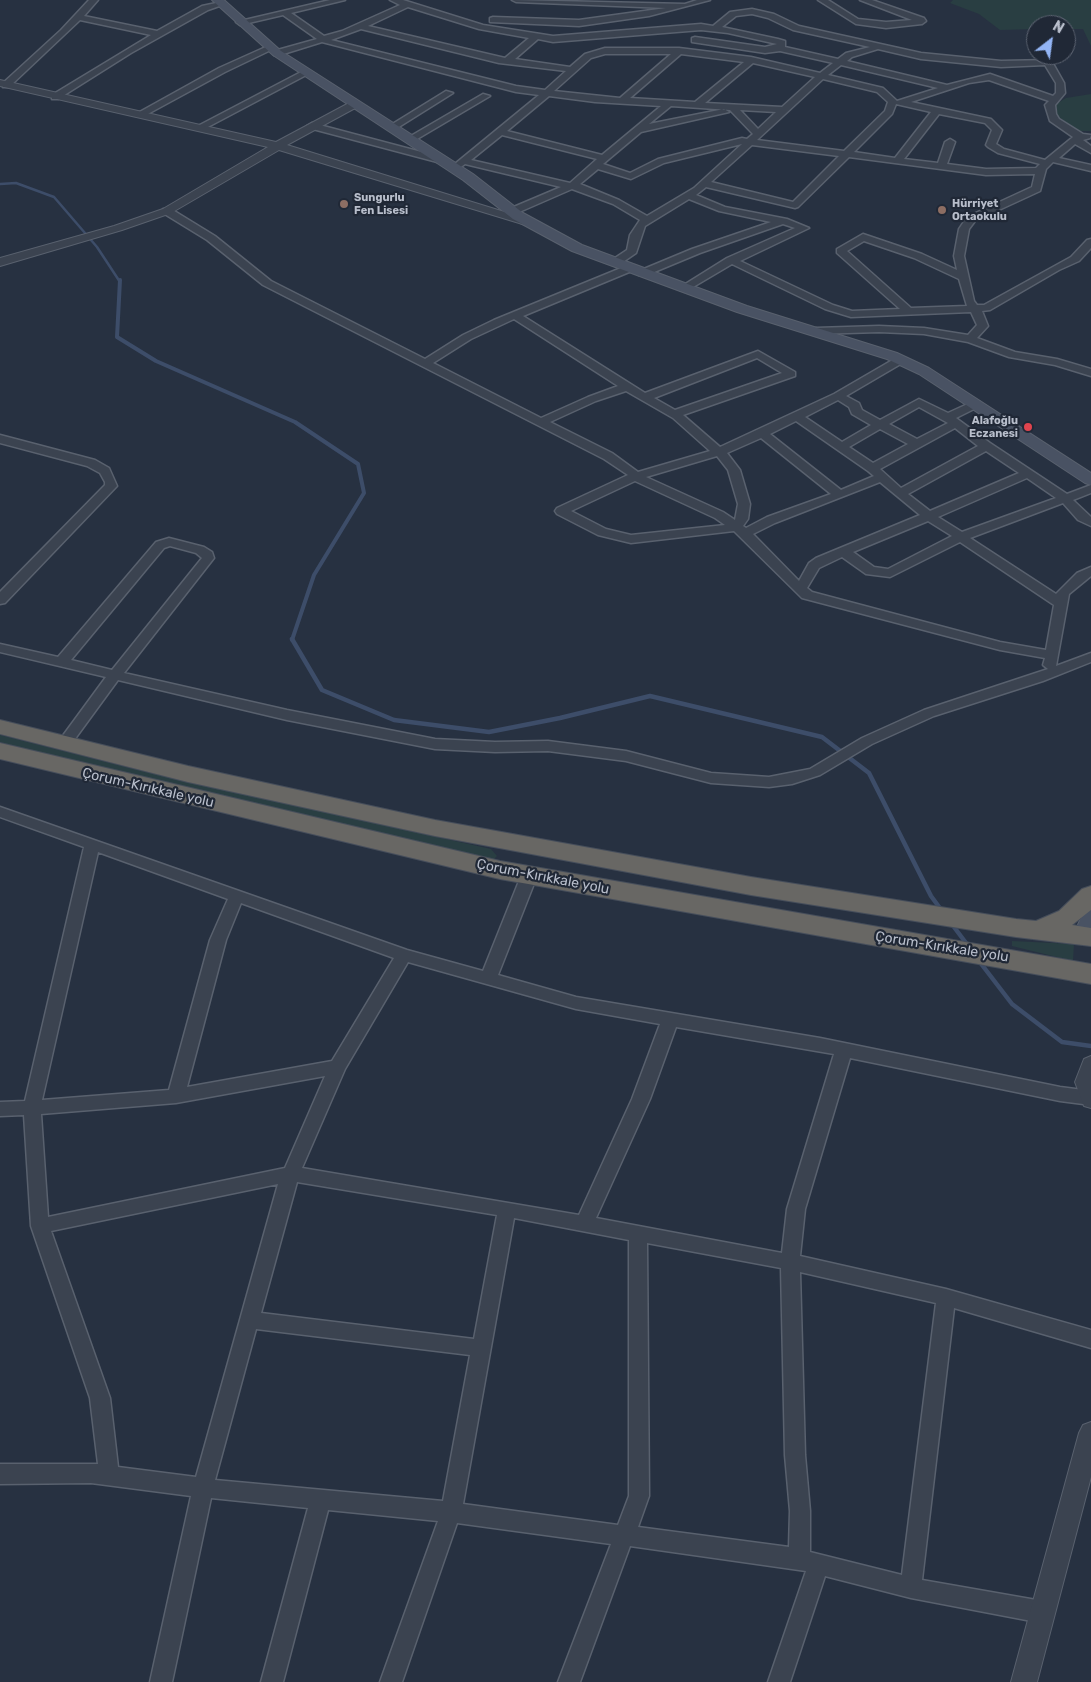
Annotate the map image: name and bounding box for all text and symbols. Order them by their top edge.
north arrow [1026,15,1076,65]
text: N [1050,18,1067,37]
place label: Sungurlu Fen Lisesi [354,191,408,217]
place label: Hürriyet Ortaokulu [952,197,1007,223]
marker: Sungurlu Fen Lisesi [338,198,350,210]
marker: Hürriyet Ortaokulu [936,204,948,216]
place label: Alafoğlu Eczanesi [969,414,1018,440]
marker: Alafoğlu Eczanesi [1022,421,1034,433]
street label: Çorum-Kırıkkale yolu [80,765,216,811]
street label: Çorum-Kırıkkale yolu [475,856,611,898]
street label: Çorum-Kırıkkale yolu [874,928,1010,966]

